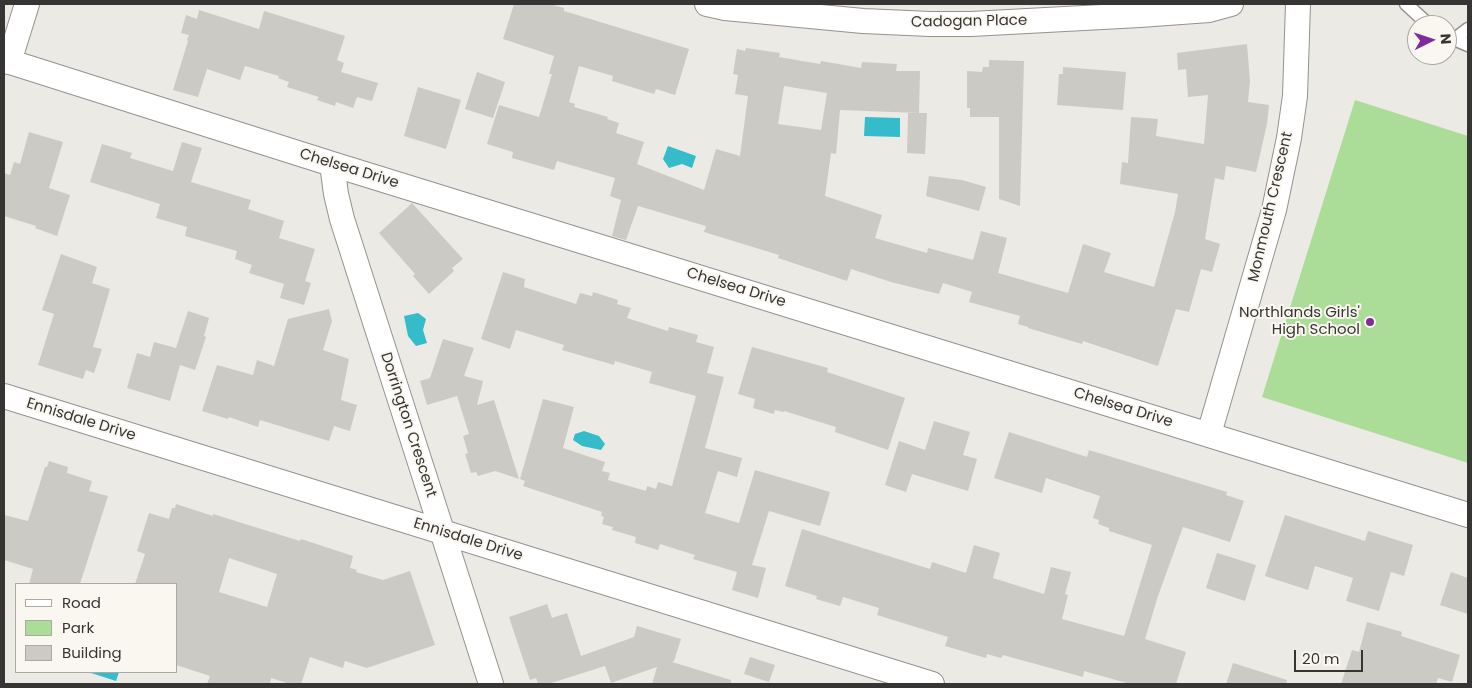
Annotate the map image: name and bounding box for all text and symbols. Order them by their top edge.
street label: Cadogan Place [911,12,1027,32]
north arrow [1407,15,1457,65]
text: N [1436,33,1456,45]
street label: Monmouth Crescent [1245,130,1297,284]
street label: Chelsea Drive [297,145,401,193]
street label: Chelsea Drive [684,264,788,312]
place label: Northlands Girls' High School [1239,304,1360,339]
marker: Northlands Girls' High School [1364,316,1376,328]
street label: Dorrington Crescent [376,350,440,500]
street label: Chelsea Drive [1071,384,1175,432]
street label: Ennisdale Drive [24,395,138,445]
street label: Ennisdale Drive [411,515,525,565]
legend [15,583,178,673]
text: Road [62,592,101,613]
text: Park [62,617,94,638]
scale bar [1297,640,1366,672]
text: Building [62,642,122,663]
text: 20 m [1302,648,1340,669]

